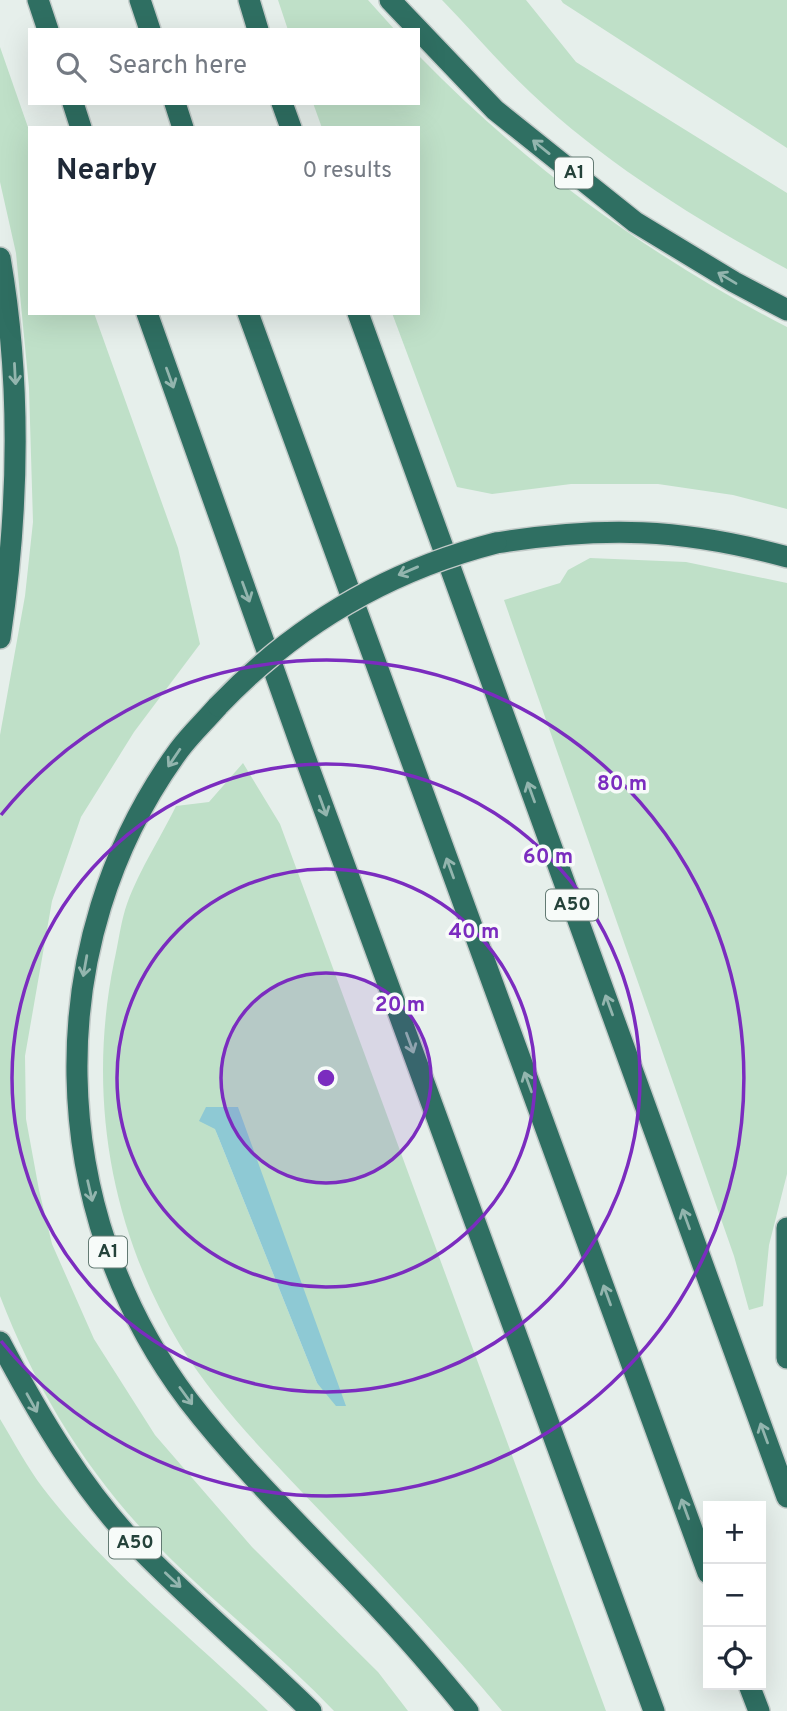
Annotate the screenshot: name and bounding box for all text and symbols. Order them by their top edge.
search box [28,28,420,105]
icon: search [52,48,90,86]
text: Search here [108,50,247,83]
one-way arrow [533,139,551,154]
text: Nearby [56,153,157,190]
text: 0 results [303,157,392,186]
road number: A1 [555,158,593,188]
one-way arrow [717,270,737,284]
one-way arrow [9,363,22,385]
one-way arrow [165,366,177,388]
one-way arrow [398,565,419,578]
one-way arrow [241,580,253,602]
one-way arrow [166,748,181,767]
text: 80 m [597,771,647,798]
one-way arrow [524,781,536,803]
one-way arrow [318,794,330,816]
text: 60 m [523,844,573,871]
one-way arrow [443,857,455,879]
road number: A50 [546,890,598,920]
text: 40 m [449,919,499,946]
one-way arrow [78,954,91,977]
text: 20 m [375,992,425,1019]
one-way arrow [601,995,614,1017]
one-way arrow [404,1031,417,1053]
centre of rings [314,1066,338,1090]
one-way arrow [521,1071,534,1093]
one-way arrow [84,1179,97,1202]
one-way arrow [679,1209,691,1231]
road number: A1 [89,1236,127,1268]
one-way arrow [599,1285,612,1307]
one-way arrow [179,1386,193,1405]
one-way arrow [25,1392,39,1412]
one-way arrow [757,1423,769,1445]
one-way arrow [678,1498,690,1520]
map controls [703,1501,766,1690]
button: + [703,1501,766,1564]
road number: A50 [109,1527,161,1558]
button: − [703,1564,766,1627]
one-way arrow [164,1572,182,1588]
button: locate [703,1627,766,1690]

